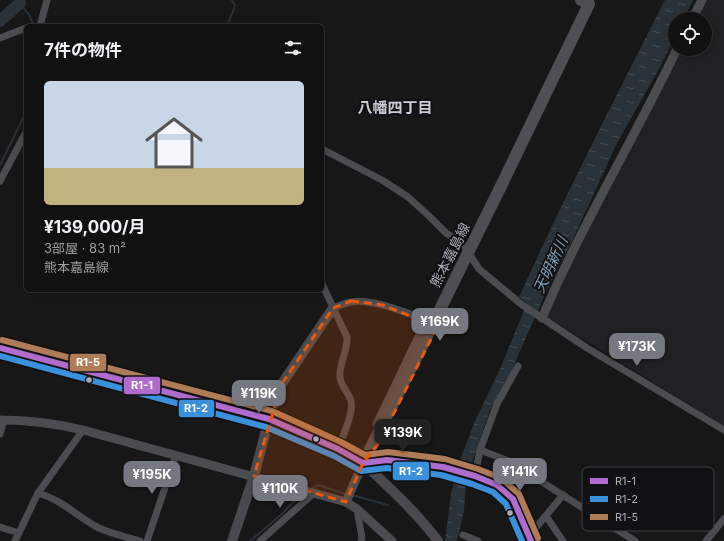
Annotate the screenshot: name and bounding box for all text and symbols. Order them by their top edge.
map controls [668,12,712,56]
button: locate [668,12,712,56]
icon: filters [282,37,304,59]
text: 7件の物件 [44,40,122,60]
district label: 八幡四丁目 [357,98,433,117]
icon: home [138,107,210,179]
text: ¥139,000/月 [44,217,146,237]
street label: 熊本嘉島線 [426,220,473,290]
water label: 天明新川 [529,232,573,296]
text: 3部屋 · 83 m² [44,240,126,256]
text: 熊本嘉島線 [44,259,109,275]
pin: ¥169K [412,308,468,342]
text: ¥169K [420,313,460,329]
pin: ¥173K [609,333,665,367]
text: ¥173K [618,338,656,354]
line badge: R1-5 [69,353,107,372]
text: R1-5 [76,355,100,369]
unlabelled marker [84,375,94,385]
line badge: R1-1 [123,376,161,395]
text: R1-1 [131,378,153,392]
pin: ¥119K [231,380,287,414]
text: ¥119K [241,385,277,401]
line badge: R1-2 [178,399,215,418]
text: R1-2 [184,401,208,415]
pin: ¥139K [375,419,431,453]
text: ¥139K [383,424,423,440]
unlabelled marker [311,434,321,444]
pin: ¥141K [492,458,548,492]
pin: ¥195K [124,461,180,495]
line badge: R1-2 [392,461,430,481]
text: ¥141K [502,463,538,479]
text: R1-2 [399,464,423,478]
text: ¥195K [132,466,172,482]
legend [582,467,714,531]
text: R1-1 [615,474,636,488]
pin: ¥110K [252,475,308,509]
text: ¥110K [262,480,298,496]
text: R1-2 [615,492,638,506]
unlabelled marker [505,508,515,518]
text: R1-5 [615,510,639,524]

